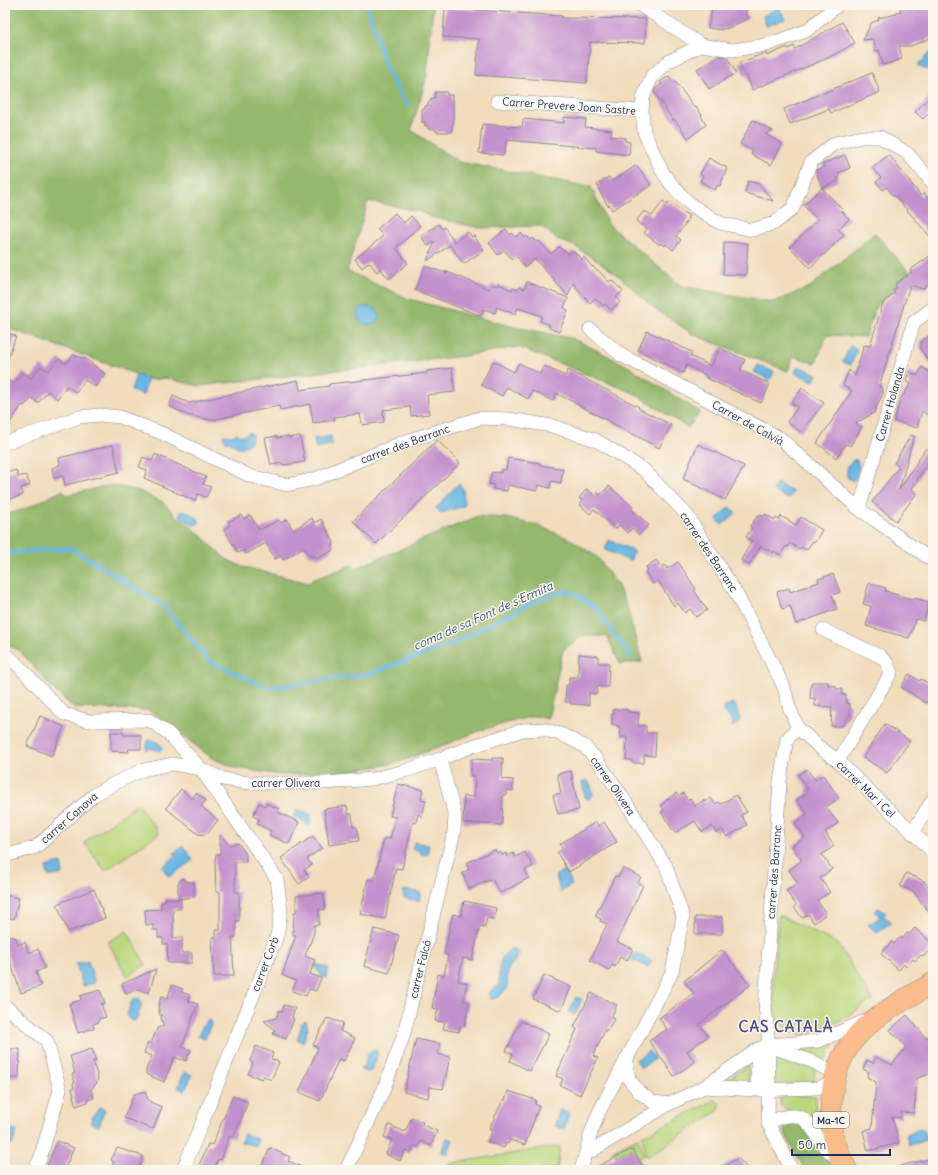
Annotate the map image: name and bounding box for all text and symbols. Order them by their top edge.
street label: Carrer Prevere Joan Sastre [502,94,636,118]
street label: Carrer Holanda [873,365,907,443]
street label: Carrer de Calvià [710,397,786,449]
street label: carrer des Barranc [358,421,452,467]
street label: carrer des Barranc [677,509,741,595]
water label: coma de sa Font de s'Ermita [411,577,556,653]
street label: carrer Olivera [588,754,638,818]
street label: carrer Mar i Cel [834,758,898,820]
street label: carrer Olivera [252,776,320,790]
street label: carrer Canova [38,789,100,847]
street label: carrer des Barranc [764,824,784,919]
street label: carrer Corb [248,935,282,993]
street label: carrer Falcó [406,938,434,1000]
district label: CAS CATALÀ [739,1016,833,1036]
road number: Ma-1C [813,1112,849,1128]
scale bar [792,1131,890,1157]
text: 50 m [798,1137,827,1152]

